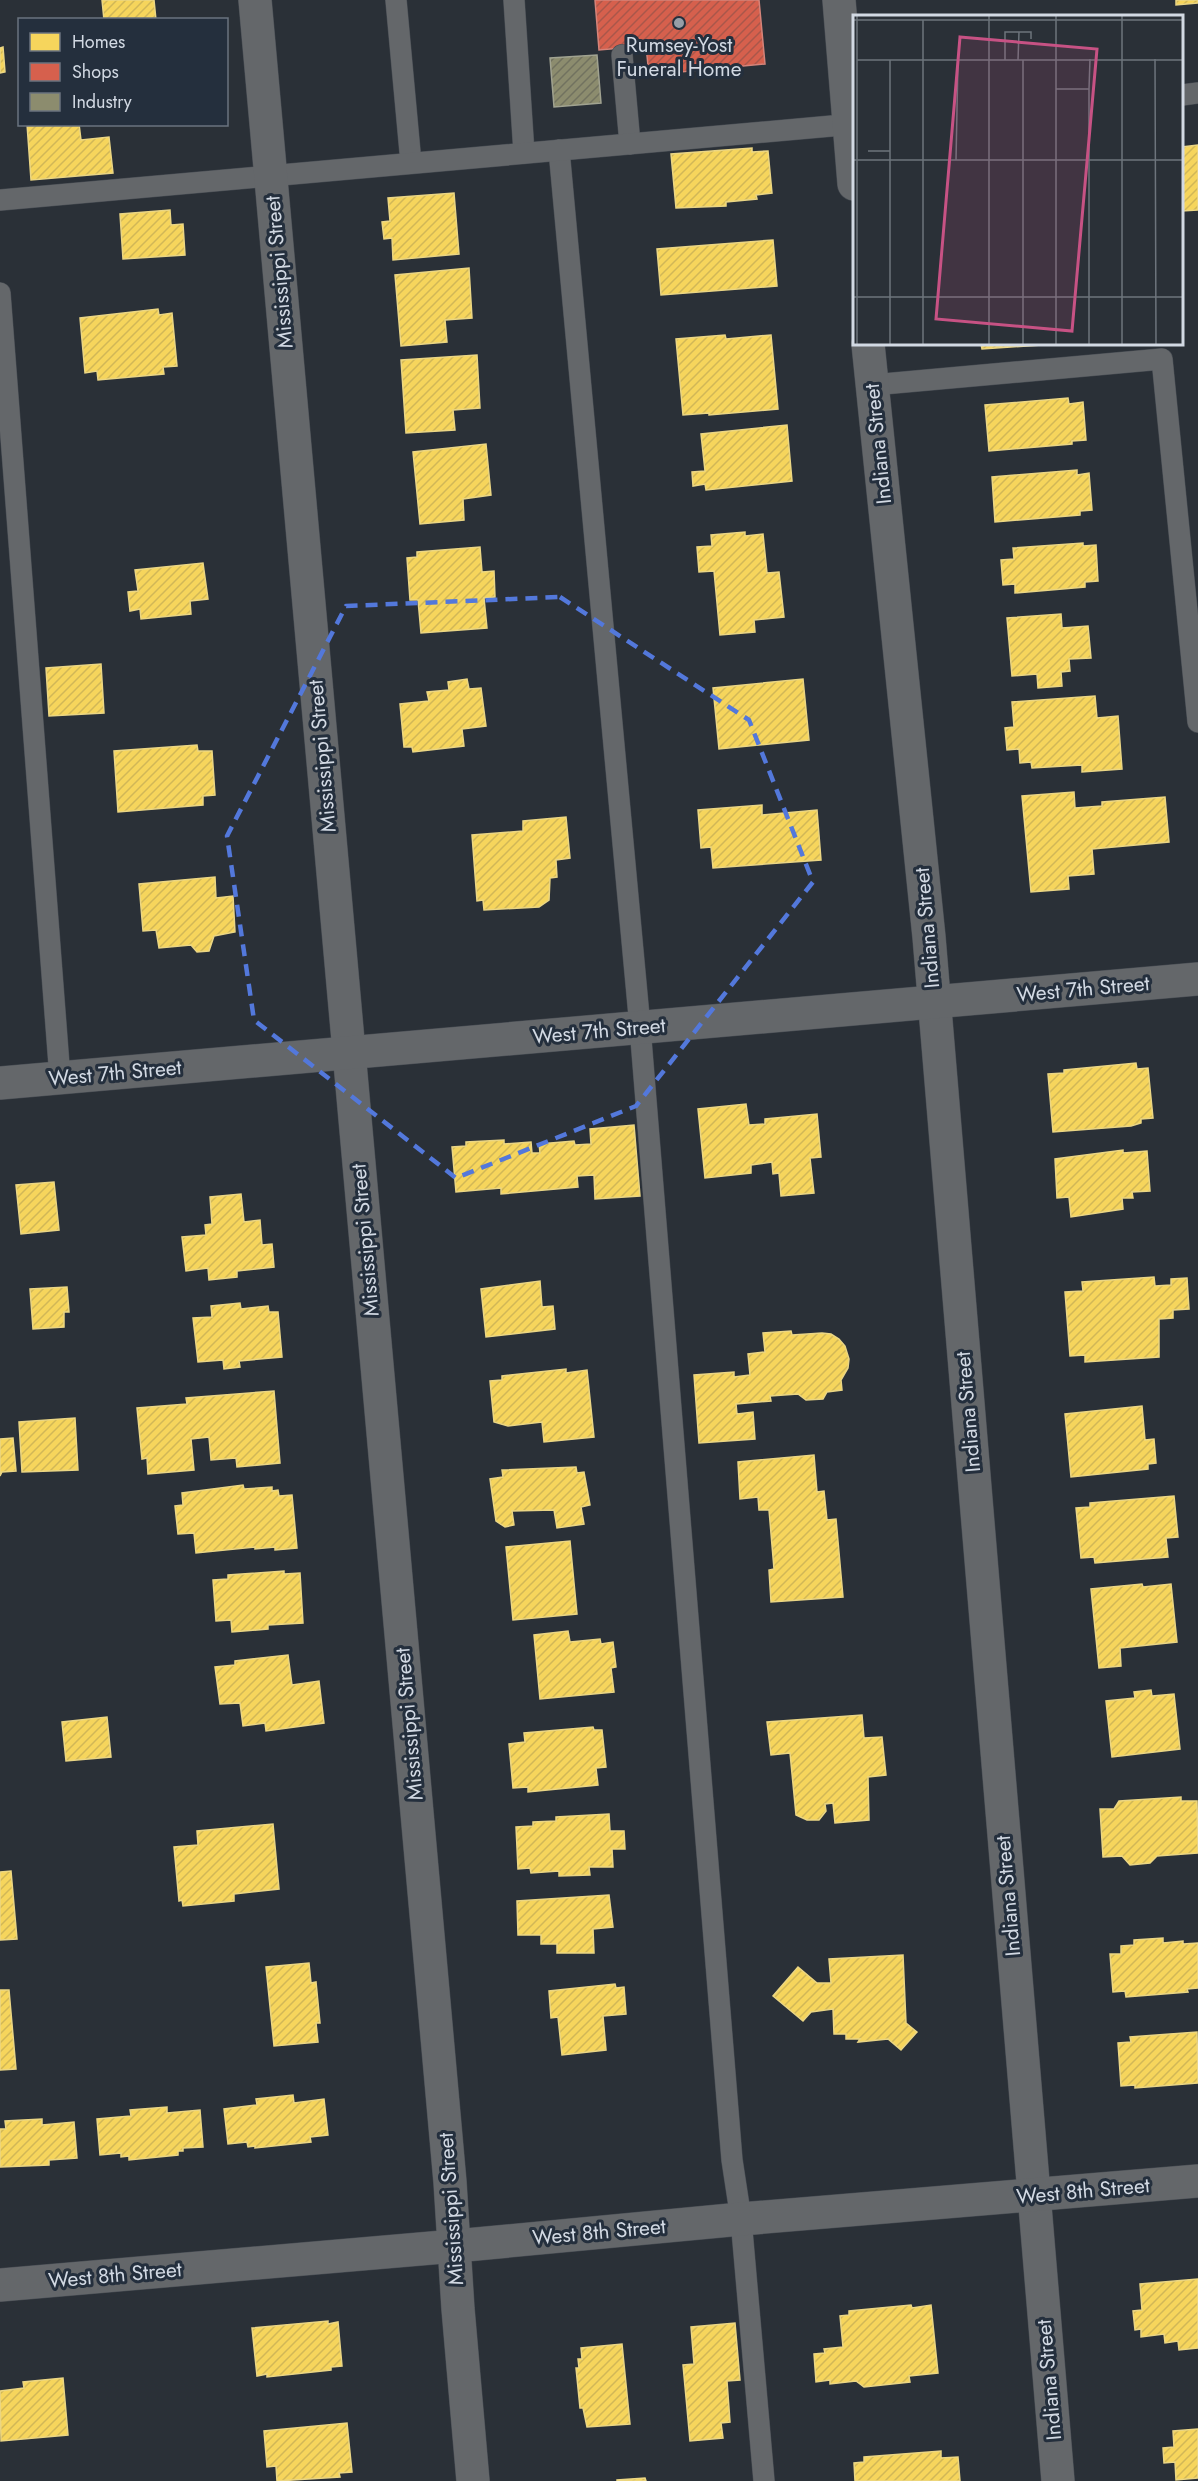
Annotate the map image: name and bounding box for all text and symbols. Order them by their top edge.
inset map [853,15,1183,345]
marker: Rumsey-Yost Funeral Home [672,16,686,30]
legend [18,18,228,126]
text: Homes [72,29,125,55]
place label: Rumsey-Yost Funeral Home [616,30,742,84]
text: Shops [72,59,119,85]
text: Industry [72,89,132,115]
street label: Mississippi Street [257,194,301,350]
street label: Indiana Street [857,382,899,506]
street label: Mississippi Street [300,678,344,834]
street label: Indiana Street [907,866,947,990]
street label: West 7th Street [1015,968,1151,1010]
street label: West 7th Street [531,1010,667,1052]
street label: West 7th Street [47,1052,183,1094]
street label: Mississippi Street [343,1162,387,1318]
street label: Indiana Street [948,1350,988,1474]
street label: Mississippi Street [387,1646,431,1802]
street label: Indiana Street [988,1834,1028,1958]
street label: Mississippi Street [431,2132,471,2286]
street label: West 8th Street [1015,2170,1151,2212]
street label: West 8th Street [531,2211,667,2253]
street label: West 8th Street [47,2254,183,2296]
street label: Indiana Street [1029,2318,1069,2442]

